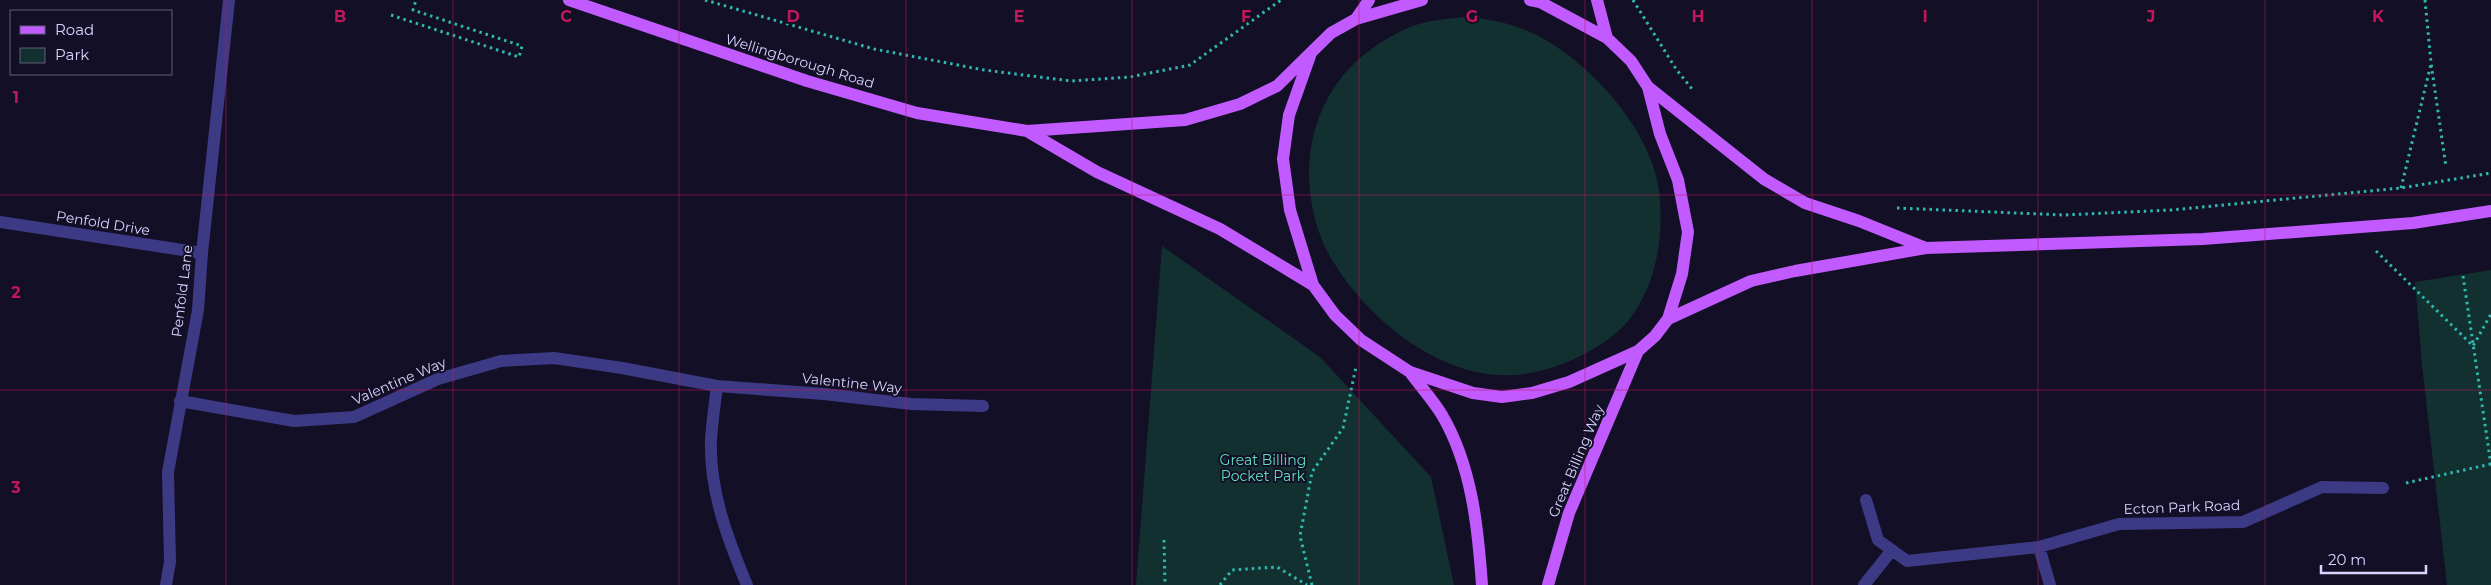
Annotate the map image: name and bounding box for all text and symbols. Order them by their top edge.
text: B [334,7,346,26]
text: C [560,7,572,26]
text: D [786,7,800,26]
text: E [1014,7,1024,26]
text: F [1241,7,1251,26]
text: G [1466,7,1478,26]
text: H [1692,7,1704,26]
text: I [1922,7,1928,26]
text: J [2146,7,2155,26]
text: K [2372,7,2385,26]
legend [10,10,172,75]
text: Road [55,20,94,39]
street label: Wellingborough Road [723,30,877,92]
text: Park [55,45,89,64]
text: 1 [13,88,19,107]
street label: Penfold Drive [55,207,151,239]
street label: Penfold Lane [167,244,197,338]
text: 2 [11,283,21,302]
street label: Valentine Way [349,353,449,409]
street label: Valentine Way [801,369,903,397]
street label: Great Billing Way [1544,402,1608,520]
park label: Great Billing Pocket Park [1220,451,1306,485]
text: 3 [10,478,21,497]
street label: Ecton Park Road [2123,496,2241,518]
scale bar [2321,542,2426,574]
text: 20 m [2328,550,2366,569]

